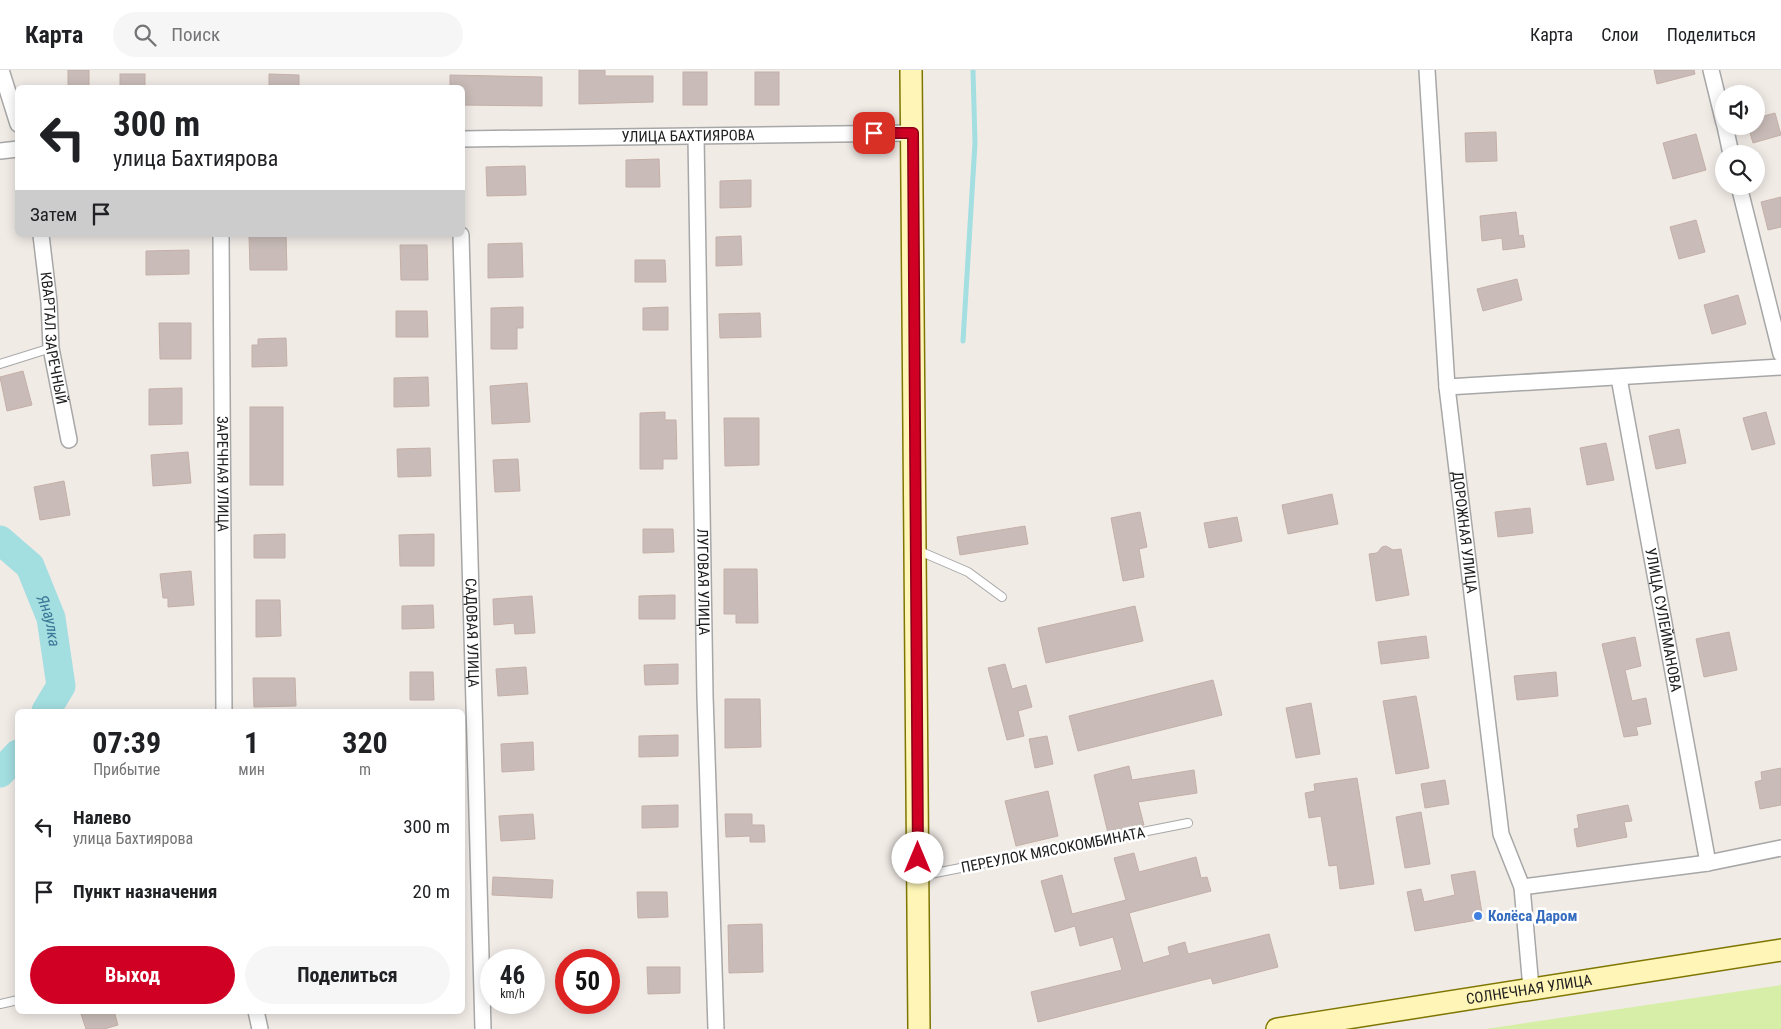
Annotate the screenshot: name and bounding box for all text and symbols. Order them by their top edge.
search box [113,12,463,57]
text: Карта [25,21,83,49]
icon: search [131,21,159,49]
text: Поиск [171,23,220,46]
text: Карта [1530,24,1573,45]
text: Слои [1601,24,1639,45]
text: Поделиться [1667,24,1756,45]
map controls [1715,85,1765,195]
button: sound [1715,85,1765,135]
text: 300 m [113,104,200,145]
icon: left [30,105,95,170]
pin [853,112,895,154]
icon: arrive [860,119,888,147]
street label: УЛИЦА БАХТИЯРОВА [621,126,755,146]
button: search [1715,145,1765,195]
text: улица Бахтиярова [113,146,278,171]
icon: arrive [87,200,115,228]
text: Затем [30,203,77,226]
street label: КВАРТАЛ ЗАРЕЧНЫЙ [36,271,71,406]
street label: ЗАРЕЧНАЯ УЛИЦА [213,416,232,532]
street label: ДОРОЖНАЯ УЛИЦА [1448,470,1481,595]
street label: ЛУГОВАЯ УЛИЦА [693,528,713,636]
street label: УЛИЦА СУЛЕЙМАНОВА [1641,547,1685,694]
street label: САДОВАЯ УЛИЦА [462,578,483,688]
water label: Янаулка [32,591,64,648]
text: 07:39 [92,725,161,760]
text: 1 [244,725,259,760]
text: 320 [342,725,388,760]
text: Прибытие [93,760,160,779]
text: мин [238,760,265,779]
text: m [359,760,371,779]
text: Налево [73,806,131,829]
icon: left [30,813,58,841]
text: 300 m [403,815,450,838]
street label: ПЕРЕУЛОК МЯСОКОМБИНАТА [960,823,1147,877]
text: улица Бахтиярова [73,829,193,848]
position arrow [891,831,943,883]
icon: arrive [30,878,58,906]
text: Пункт назначения [73,880,217,903]
text: 20 m [413,880,450,903]
place label: Колёса Даром [1488,907,1577,925]
marker: Колёса Даром [1472,910,1484,922]
button: Выход [30,946,235,1004]
button: Поделиться [245,946,450,1004]
speed limit sign: 50 [555,949,620,1014]
text: 46 [500,961,525,990]
street label: СОЛНЕЧНАЯ УЛИЦА [1465,971,1593,1008]
text: km/h [500,987,525,1001]

